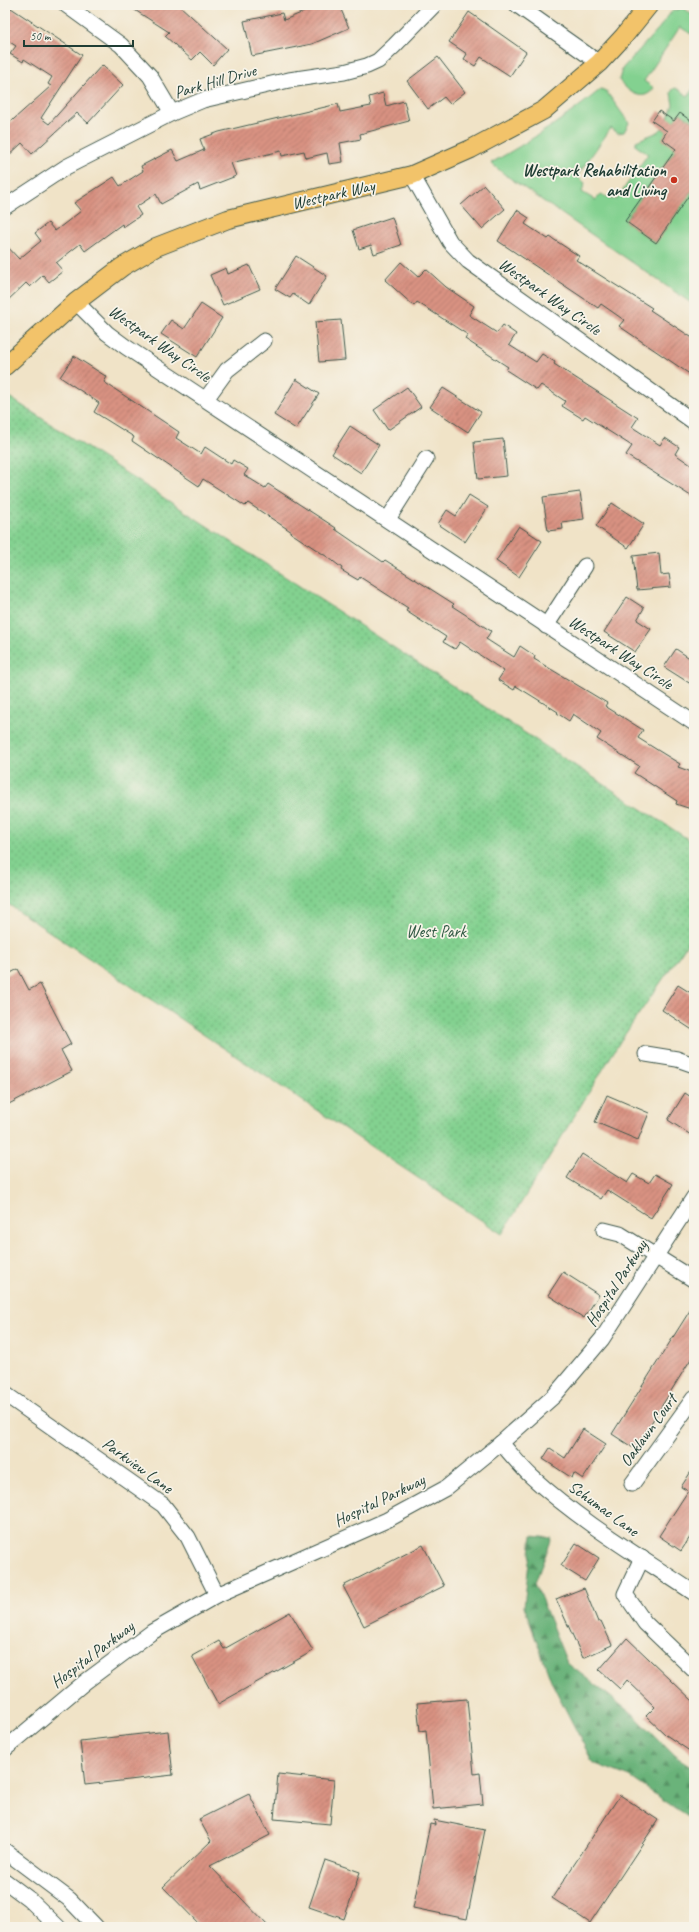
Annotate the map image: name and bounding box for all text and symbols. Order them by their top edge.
scale bar [24,22,133,48]
text: 50 m [30,28,52,44]
street label: Park Hill Drive [172,59,260,103]
place label: Westpark Rehabilitation and Living [523,160,668,201]
street label: Westpark Way [290,175,378,214]
marker: Westpark Rehabilitation and Living [669,175,679,185]
street label: Westpark Way Circle [495,253,606,340]
street label: Westpark Way Circle [105,300,216,387]
street label: Westpark Way Circle [565,611,678,695]
park label: West Park [406,921,468,942]
street label: Hospital Parkway [581,1235,653,1330]
street label: Oaklawn Court [615,1388,683,1471]
street label: Parkview Lane [98,1433,178,1499]
street label: Hospital Parkway [330,1469,429,1532]
street label: Schumac Lane [564,1476,644,1542]
street label: Hospital Parkway [46,1616,139,1693]

